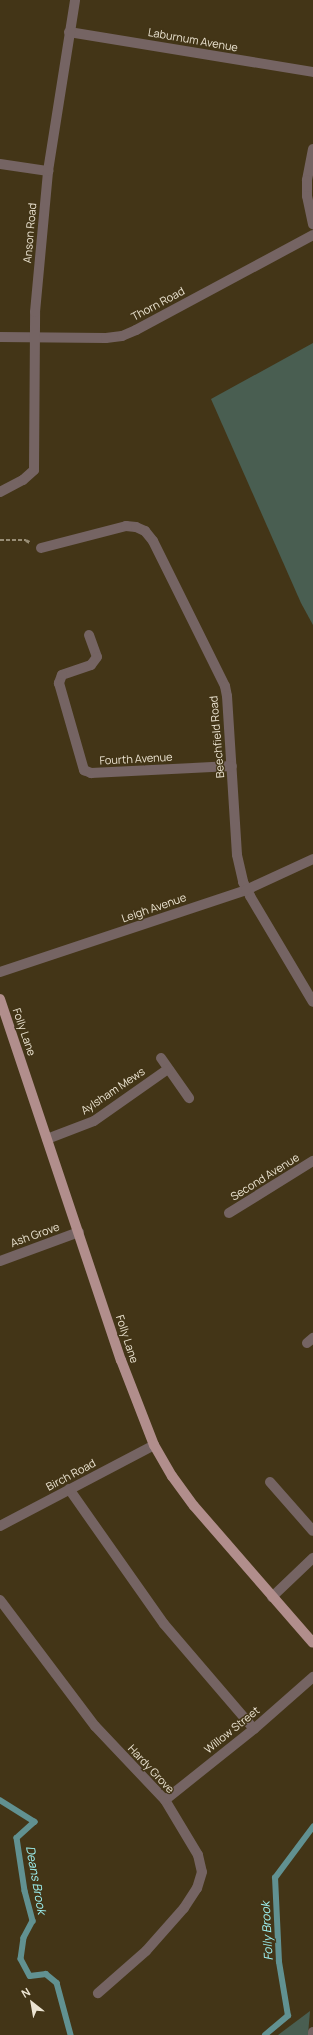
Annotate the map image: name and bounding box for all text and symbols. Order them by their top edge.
street label: Laburnum Avenue [147,26,239,54]
street label: Anson Road [21,202,39,264]
street label: Thorn Road [129,284,187,324]
street label: Beechfield Road [207,695,227,779]
street label: Fourth Avenue [99,750,173,768]
street label: Leigh Avenue [120,891,188,925]
street label: Folly Lane [10,1006,38,1058]
street label: Aylsham Mews [79,1065,147,1117]
street label: Second Avenue [228,1151,302,1203]
street label: Ash Grove [9,1220,61,1250]
street label: Folly Lane [113,1313,141,1365]
street label: Birch Road [44,1456,98,1494]
street label: Willow Street [202,1704,262,1756]
street label: Hardy Grove [125,1742,177,1796]
water label: Deans Brook [23,1845,49,1915]
water label: Folly Brook [258,1901,276,1961]
north arrow [12,1983,52,2023]
text: N [18,1984,33,2001]

